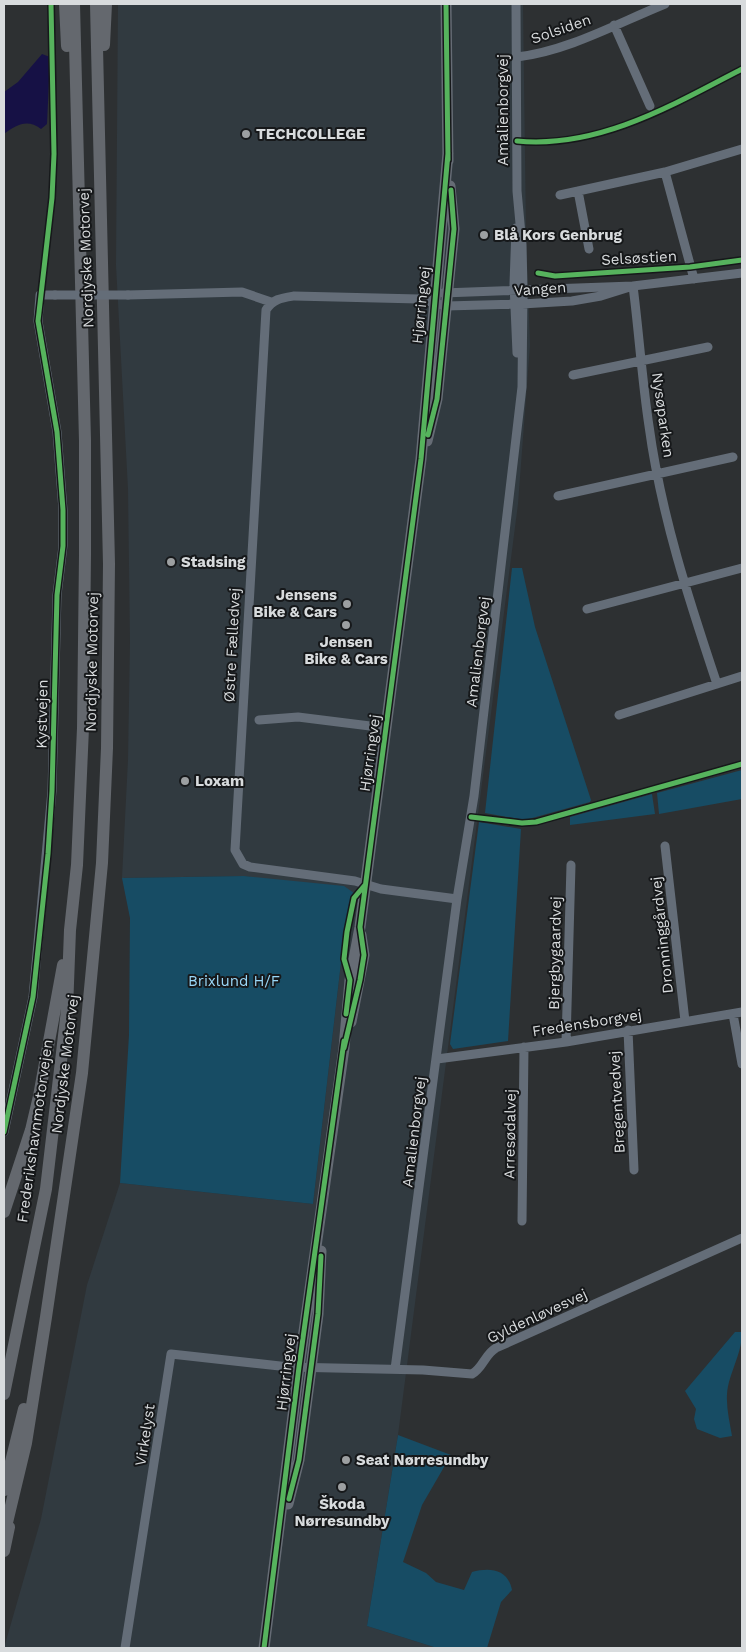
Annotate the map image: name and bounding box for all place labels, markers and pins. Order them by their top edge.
place label: TECHCOLLEGE [256,125,366,143]
marker: TECHCOLLEGE [240,128,252,140]
place label: Blå Kors Genbrug [494,226,622,244]
marker: Blå Kors Genbrug [478,229,490,241]
place label: Stadsing [181,553,246,571]
marker: Stadsing [165,556,177,568]
place label: Jensens Bike & Cars [253,586,337,621]
marker: Jensens Bike & Cars [341,598,353,610]
marker: Jensen Bike & Cars [340,619,352,631]
place label: Jensen Bike & Cars [304,633,388,668]
place label: Loxam [195,772,244,790]
marker: Loxam [179,775,191,787]
place label: Seat Nørresundby [356,1451,489,1469]
marker: Seat Nørresundby [340,1454,352,1466]
marker: Škoda Nørresundby [336,1481,348,1493]
place label: Škoda Nørresundby [295,1495,390,1530]

